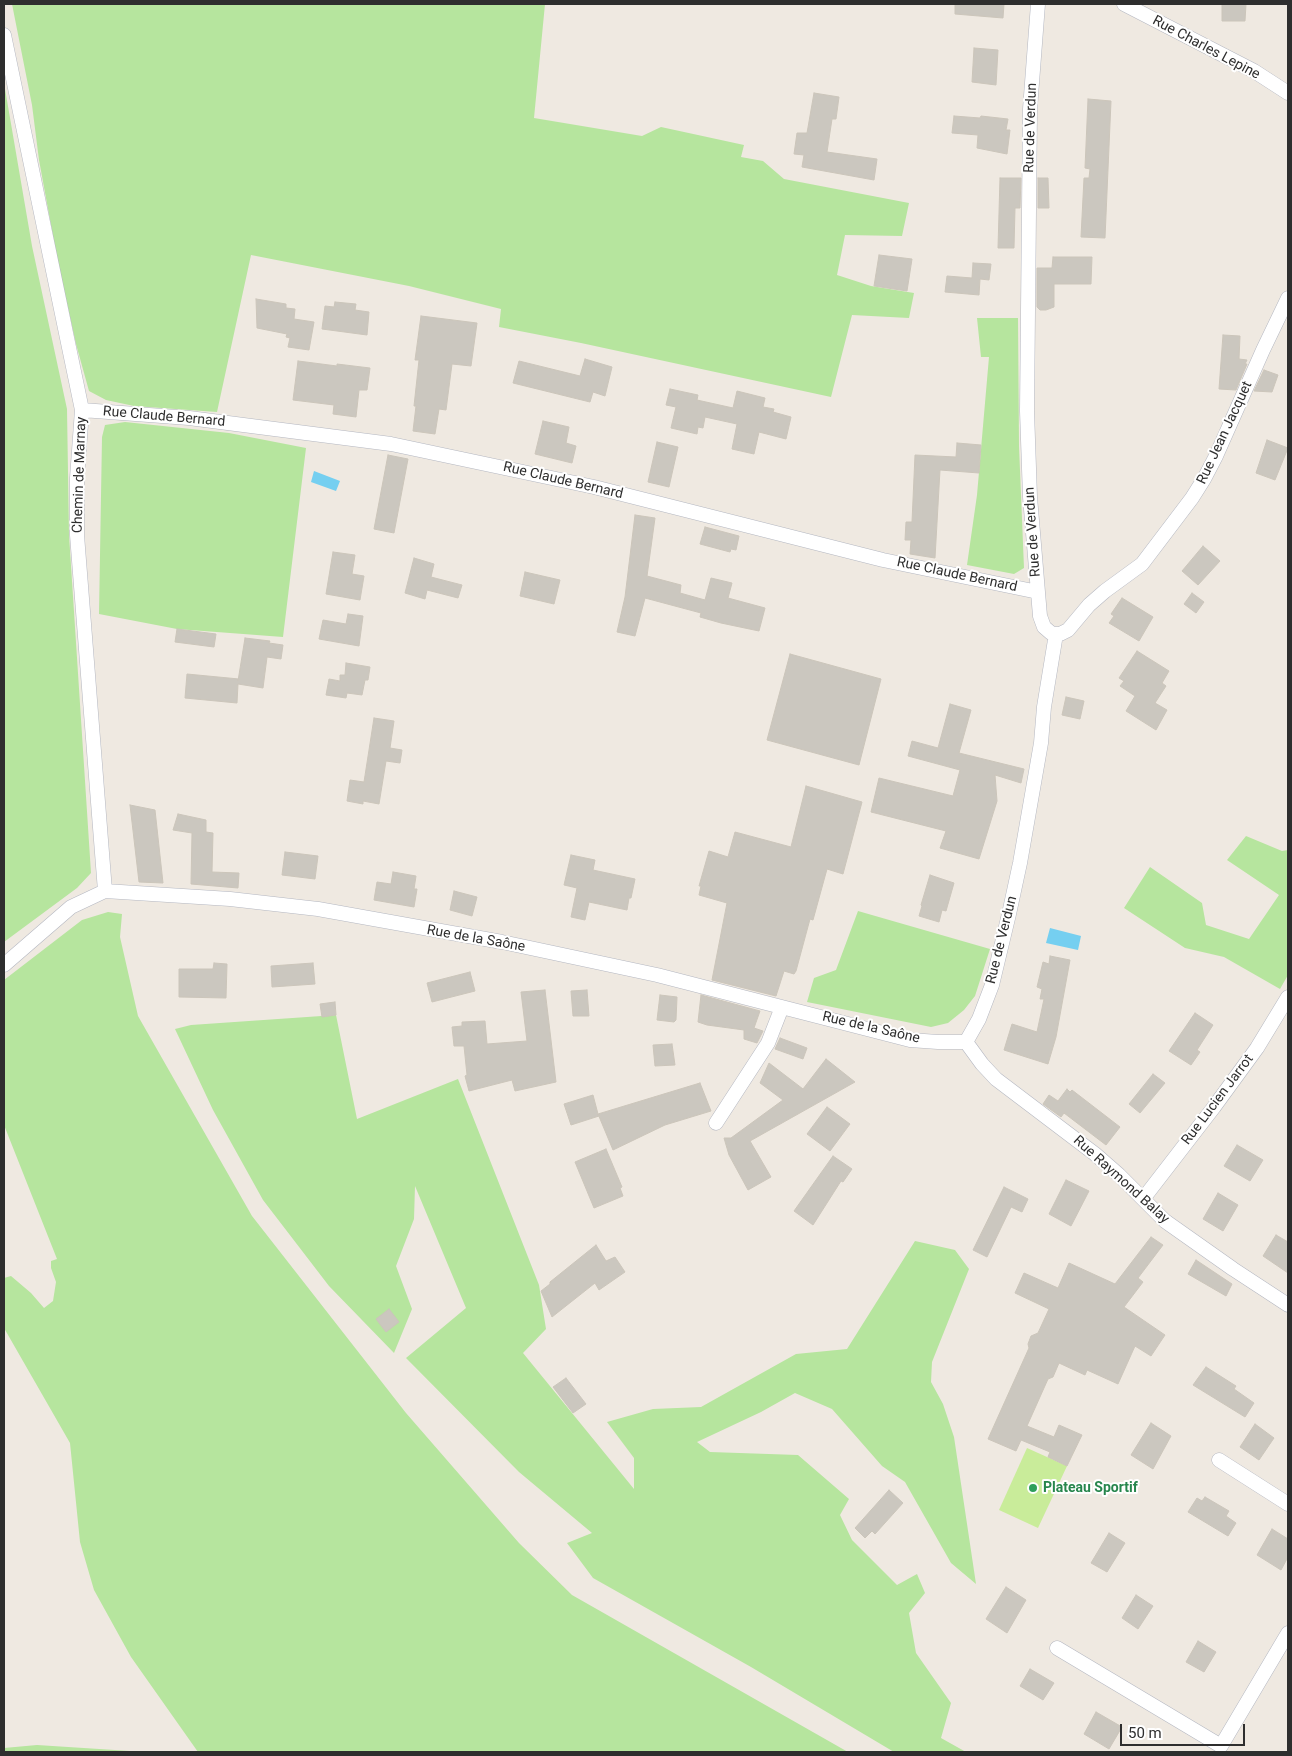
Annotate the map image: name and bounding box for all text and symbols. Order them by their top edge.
street label: Rue Charles Lepine [1149,13,1263,83]
street label: Rue de Verdun [1021,83,1041,173]
street label: Rue Jean Jacquet [1194,379,1256,487]
street label: Rue Claude Bernard [102,403,226,431]
street label: Chemin de Marnay [70,417,90,533]
street label: Rue Claude Bernard [501,459,625,503]
street label: Rue de Verdun [1021,487,1045,577]
street label: Rue Claude Bernard [895,554,1019,596]
street label: Rue de Verdun [983,894,1021,986]
street label: Rue de la Saône [426,922,526,956]
street label: Rue de la Saône [821,1009,921,1047]
street label: Rue Lucien Jarrot [1179,1051,1257,1149]
street label: Rue Raymond Balay [1070,1133,1172,1227]
place label: Plateau Sportif [1043,1480,1138,1496]
marker: Plateau Sportif [1027,1482,1039,1494]
scale bar [1122,1714,1247,1746]
text: 50 m [1128,1724,1162,1742]

